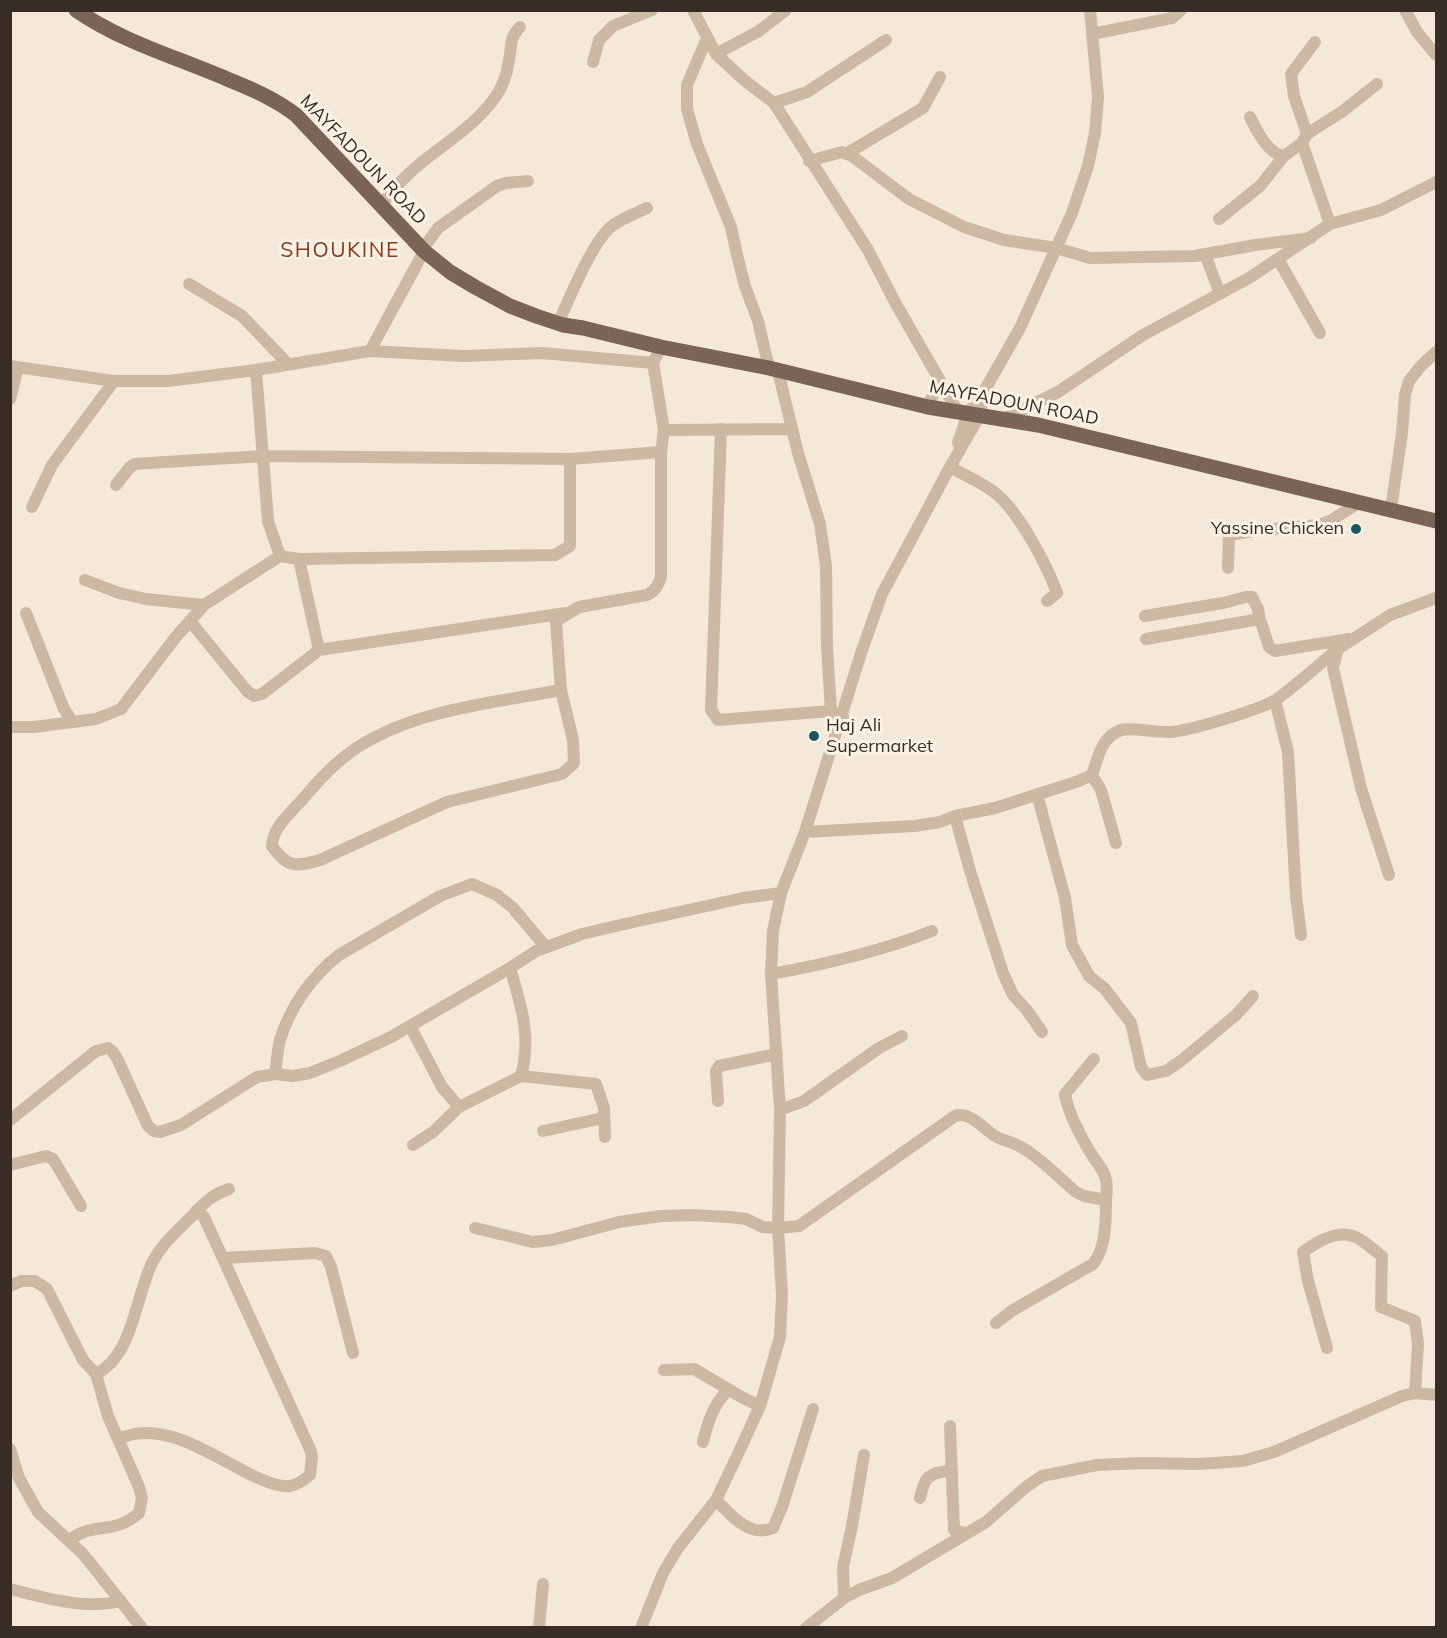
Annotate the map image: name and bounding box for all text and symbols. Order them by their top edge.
street label: MAYFADOUN ROAD [295,91,431,229]
district label: SHOUKINE [280,238,400,264]
street label: MAYFADOUN ROAD [927,376,1101,430]
place label: Yassine Chicken [1211,518,1344,540]
marker: Yassine Chicken [1349,522,1363,536]
place label: Haj Ali Supermarket [826,715,933,758]
marker: Haj Ali Supermarket [807,729,821,743]

